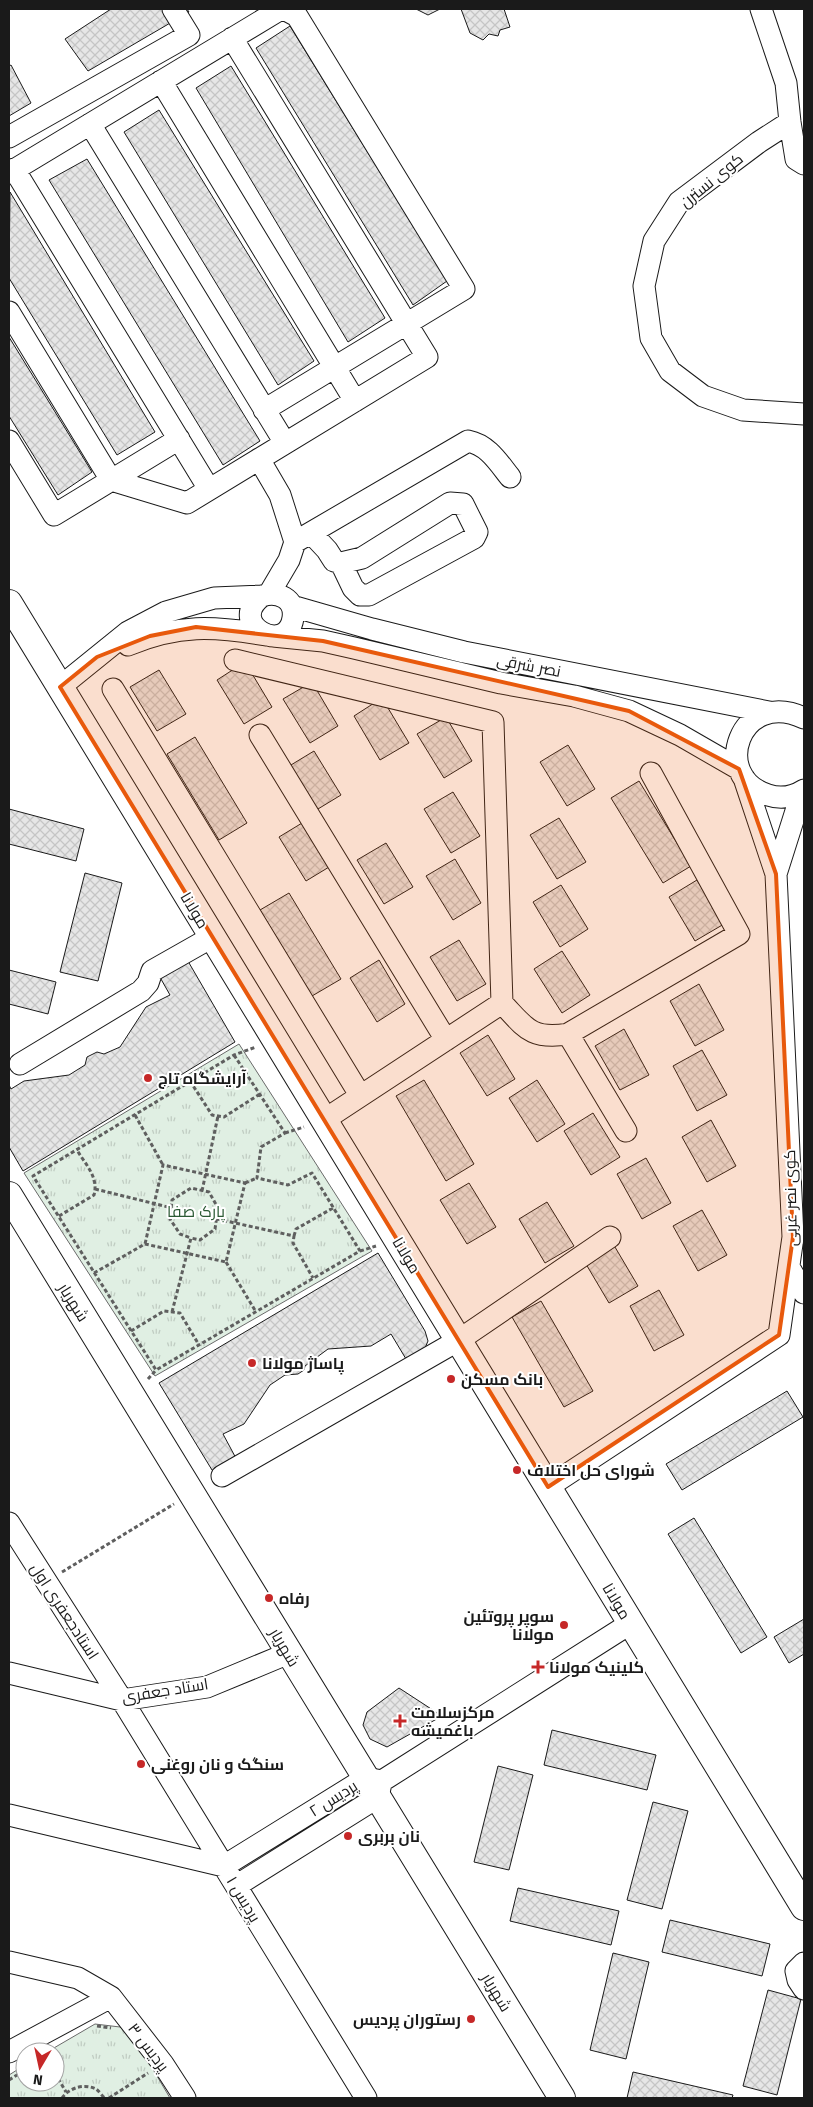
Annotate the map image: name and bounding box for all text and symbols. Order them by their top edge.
street label: کوی نسترن [676,149,747,212]
street label: نصر شرقی [495,650,563,682]
street label: مولانا [176,889,213,932]
place label: آرایشگاه تاج [158,1069,247,1089]
marker: آرایشگاه تاج [142,1072,154,1084]
street label: کوی نصر غربی [780,1149,802,1247]
park label: پارک صفا [167,1202,226,1223]
street label: مولانا [388,1234,425,1277]
street label: شهریار [53,1279,93,1326]
place label: پاساژ مولانا [262,1354,344,1375]
marker: پاساژ مولانا [246,1357,258,1369]
place label: بانک مسکن [461,1370,543,1389]
marker: بانک مسکن [445,1373,457,1385]
place label: شورای حل اختلاف [527,1461,655,1480]
marker: شورای حل اختلاف [511,1464,523,1476]
street label: استادجعفری اول [26,1560,103,1664]
street label: مولانا [598,1580,635,1623]
place label: رفاه [279,1589,310,1608]
marker: رفاه [263,1592,275,1604]
place label: سوپر پروتئین مولانا [463,1607,554,1644]
marker: سوپر پروتئین مولانا [558,1619,570,1631]
street label: شهریار [264,1624,303,1671]
place label: کلینیک مولانا [549,1658,644,1677]
marker: کلینیک مولانا [531,1660,545,1674]
street label: استاد جعفری [120,1674,210,1708]
place label: مرکزسلامت باغمیشه [411,1703,495,1740]
marker: مرکزسلامت باغمیشه [393,1714,407,1728]
place label: سنگک و نان روغنی [151,1755,284,1774]
marker: سنگک و نان روغنی [135,1758,147,1770]
street label: پردیس ۲ [305,1776,363,1822]
place label: نان بربری [358,1827,420,1846]
marker: نان بربری [342,1830,354,1842]
street label: پردیس ۱ [221,1873,265,1927]
street label: شهریار [476,1969,515,2016]
place label: رستوران پردیس [353,2010,461,2031]
marker: رستوران پردیس [465,2013,477,2025]
street label: پردیس ۳ [123,2019,174,2077]
north arrow [15,2042,65,2092]
text: N [32,2070,44,2088]

